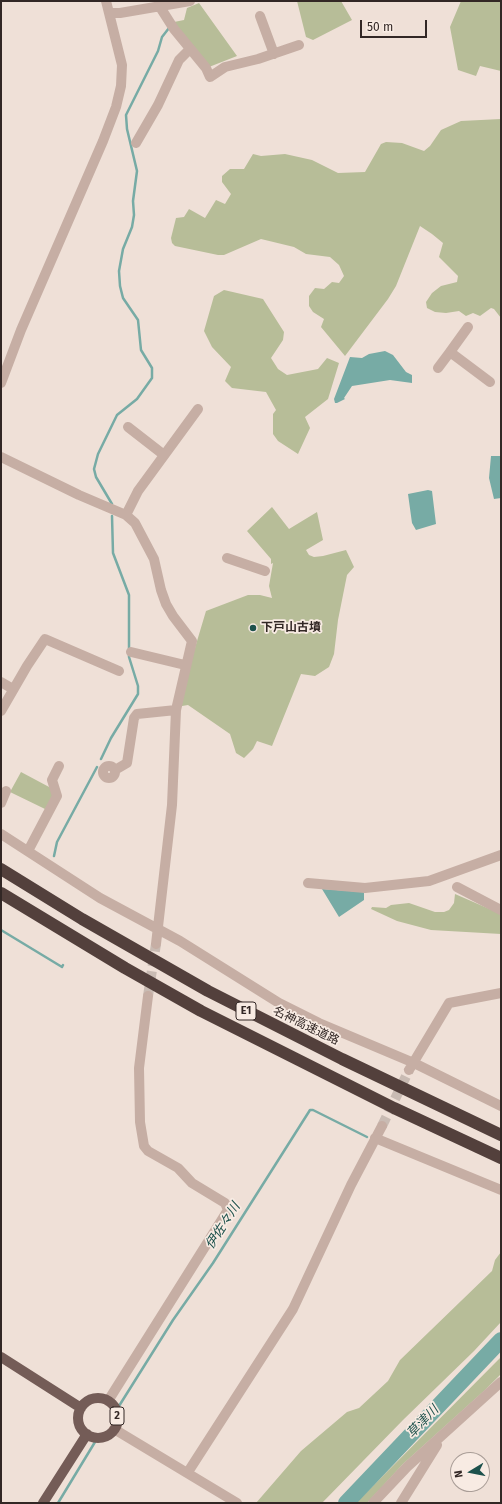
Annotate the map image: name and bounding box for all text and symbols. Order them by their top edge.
scale bar [362,12,429,38]
text: 50 m [367,20,393,34]
place label: 下戸山古墳 [261,621,321,635]
marker: 下戸山古墳 [248,623,258,633]
road number: E1 [236,1002,256,1020]
street label: 名神高速道路 [270,1004,342,1048]
water label: 伊佐々川 [202,1200,244,1252]
water label: 草津川 [404,1403,442,1441]
road number: 2 [110,1407,124,1425]
north arrow [450,1452,490,1492]
text: N [452,1469,466,1479]

